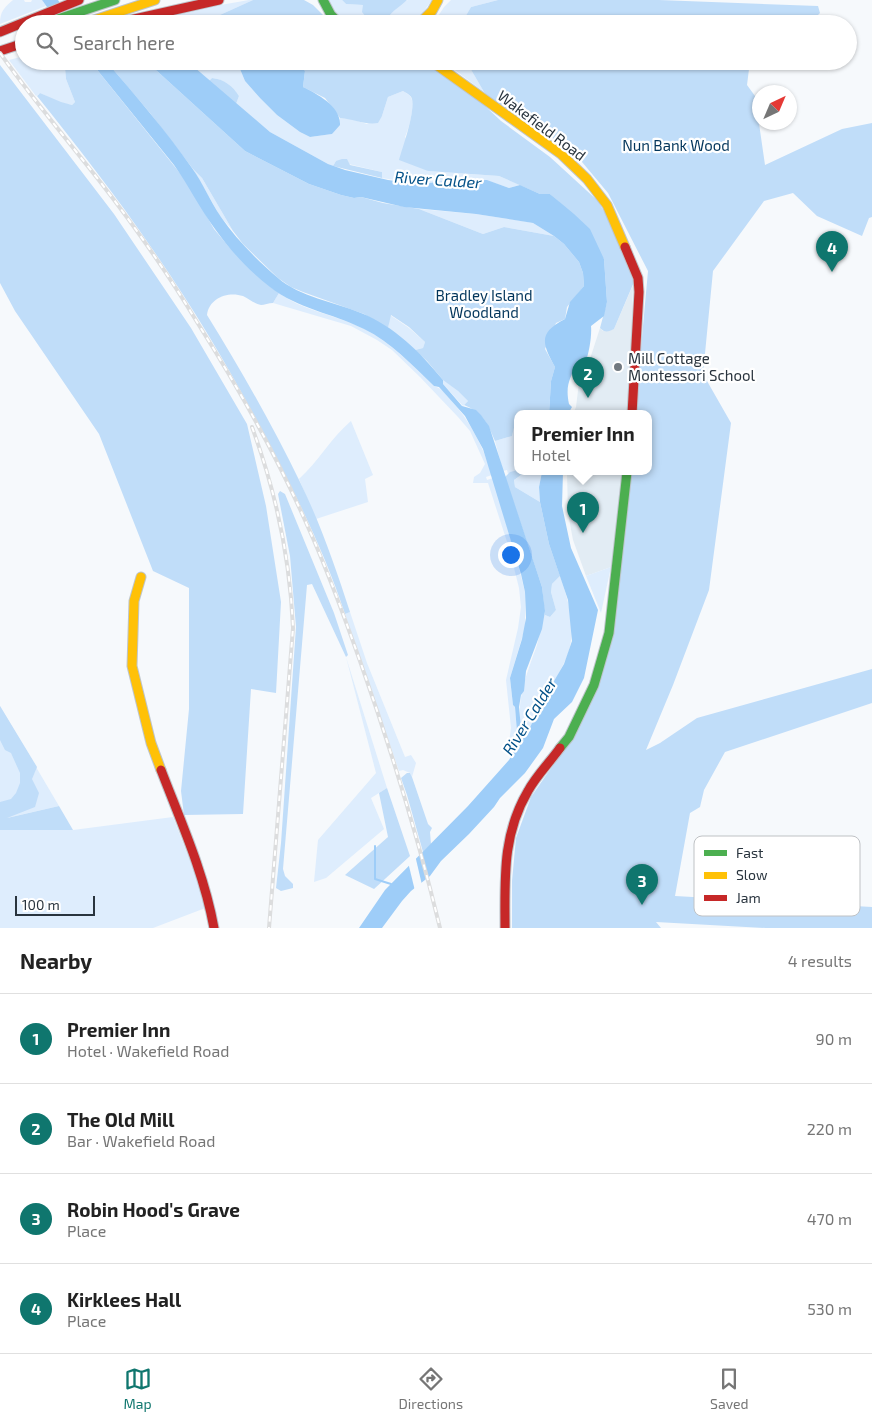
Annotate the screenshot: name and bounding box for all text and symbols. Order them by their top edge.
search box [15,15,857,70]
icon: search [33,29,61,57]
text: Search here [73,31,175,54]
north arrow [752,85,797,130]
street label: Wakefield Road [494,86,590,164]
park label: Nun Bank Wood [622,136,730,154]
water label: River Calder [394,166,483,192]
pin: 4 [816,231,848,272]
park label: Bradley Island Woodland [435,286,533,321]
place label: Mill Cottage Montessori School [628,349,756,384]
pin: 2 [572,357,604,398]
marker: Mill Cottage Montessori School [612,361,624,373]
popup [514,410,652,475]
text: Premier Inn [531,422,635,445]
text: Hotel [531,445,571,464]
pin: 1 [567,492,599,533]
your location [498,542,524,568]
water label: River Calder [498,673,561,758]
legend [694,836,860,916]
text: Fast [736,844,763,861]
pin: 3 [626,864,658,905]
text: Slow [736,866,768,883]
text: Jam [736,889,761,906]
scale bar [15,893,95,916]
text: 100 m [22,896,60,913]
text: Nearby [20,948,92,973]
text: 4 results [788,951,852,970]
text: Premier Inn [67,1018,170,1041]
text: 1 [33,1029,39,1048]
text: 90 m [816,1029,852,1048]
text: Hotel · Wakefield Road [67,1041,229,1060]
text: The Old Mill [67,1108,175,1131]
text: 2 [31,1119,41,1138]
text: 220 m [807,1119,852,1138]
text: Bar · Wakefield Road [67,1131,215,1150]
text: Robin Hood's Grave [67,1198,240,1221]
text: 3 [31,1209,41,1228]
text: 470 m [807,1209,852,1228]
text: Place [67,1221,106,1240]
text: Kirklees Hall [67,1288,181,1311]
text: 4 [31,1299,41,1318]
text: 530 m [807,1299,852,1318]
text: Place [67,1311,106,1330]
tab: Map [123,1365,152,1412]
tab: Directions [399,1365,463,1412]
tab: Saved [710,1365,749,1412]

